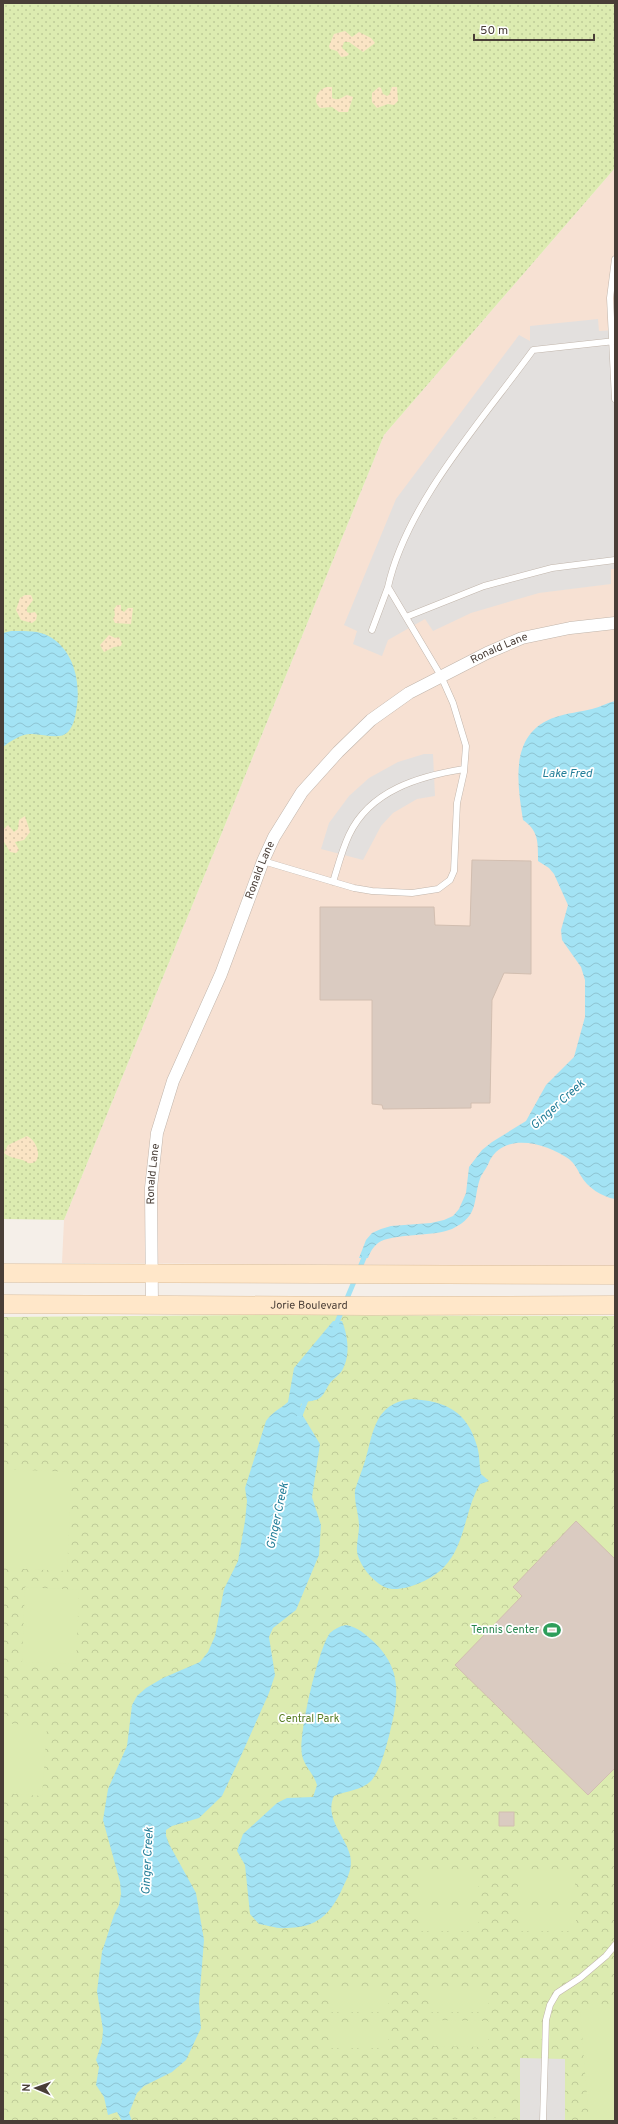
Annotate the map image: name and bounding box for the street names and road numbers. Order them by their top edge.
street label: Ronald Lane [468,630,529,667]
street label: Ronald Lane [242,839,278,901]
street label: Ronald Lane [144,1143,163,1205]
street label: Jorie Boulevard [270,1298,348,1313]

